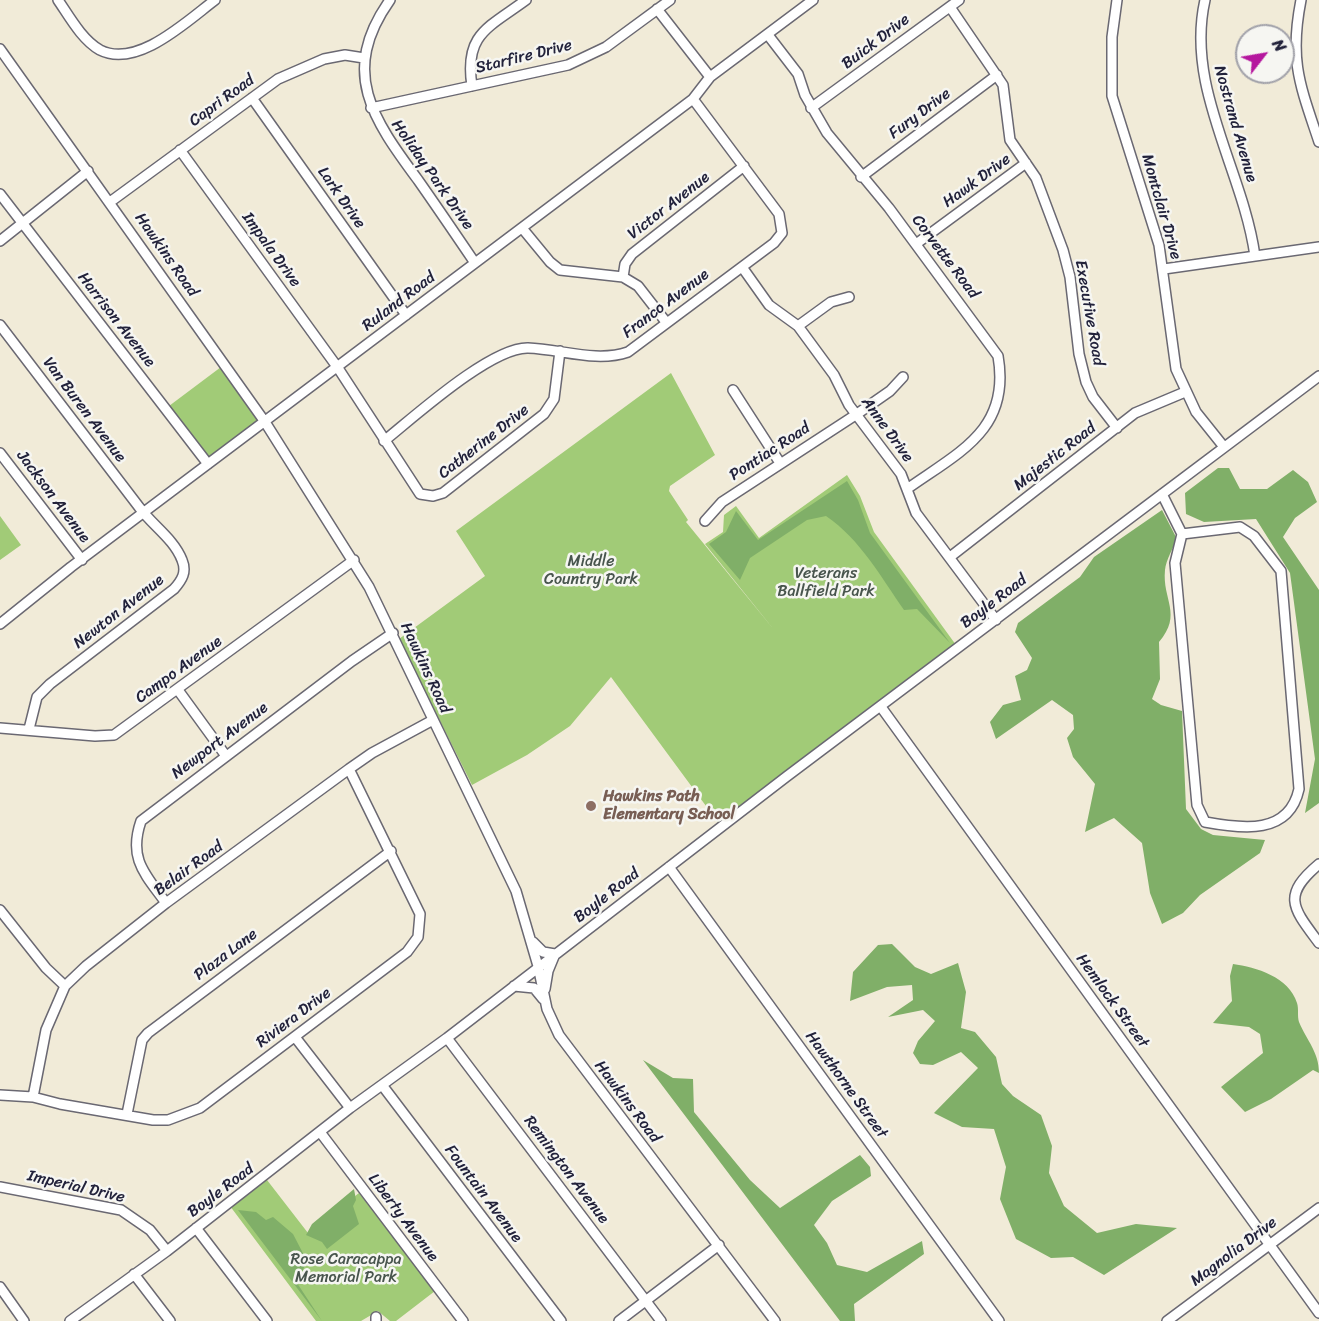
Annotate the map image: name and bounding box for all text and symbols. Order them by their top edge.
street label: Buick Drive [838,10,914,74]
north arrow [1235,24,1295,84]
text: N [1264,33,1294,58]
street label: Starfire Drive [474,36,574,78]
street label: Nostrand Avenue [1209,63,1261,185]
street label: Capri Road [186,71,258,131]
street label: Fury Drive [885,85,955,143]
street label: Holiday Park Drive [387,116,477,234]
street label: Hawk Drive [939,150,1015,212]
street label: Montclair Drive [1137,152,1185,262]
street label: Lark Drive [313,163,369,233]
street label: Victor Avenue [624,168,714,244]
street label: Hawkins Road [130,209,202,301]
street label: Impala Drive [237,209,305,291]
street label: Corvette Road [907,211,983,303]
street label: Executive Road [1070,259,1108,367]
street label: Franco Avenue [619,265,713,343]
street label: Ruland Road [359,268,439,336]
street label: Harrison Avenue [73,269,159,371]
street label: Van Buren Avenue [38,354,130,466]
street label: Anne Drive [857,393,917,467]
street label: Catherine Drive [435,401,533,483]
street label: Pontiac Road [726,419,814,485]
street label: Majestic Road [1010,419,1100,495]
street label: Jackson Avenue [12,447,94,547]
park label: Middle Country Park [544,552,638,590]
park label: Veterans Ballfield Park [777,564,875,602]
street label: Newton Avenue [70,571,168,653]
street label: Boyle Road [957,571,1031,633]
street label: Hawkins Road [396,620,454,716]
street label: Campo Avenue [132,632,226,708]
street label: Newport Avenue [168,699,272,783]
place label: Hawkins Path Elementary School [603,787,735,825]
marker: Hawkins Path Elementary School [584,799,598,813]
street label: Belair Road [151,838,227,900]
street label: Boyle Road [570,864,644,928]
street label: Plaza Lane [191,925,261,985]
street label: Hemlock Street [1071,950,1153,1052]
street label: Riviera Drive [253,984,335,1052]
street label: Hawthorne Street [801,1028,891,1142]
street label: Hawkins Road [590,1057,664,1147]
street label: Remington Avenue [519,1112,613,1228]
street label: Fountain Avenue [440,1141,526,1247]
street label: Boyle Road [184,1160,258,1222]
street label: Imperial Drive [25,1166,127,1208]
street label: Liberty Avenue [364,1170,442,1266]
street label: Magnolia Drive [1187,1213,1281,1291]
park label: Rose Caracappa Memorial Park [290,1250,402,1288]

